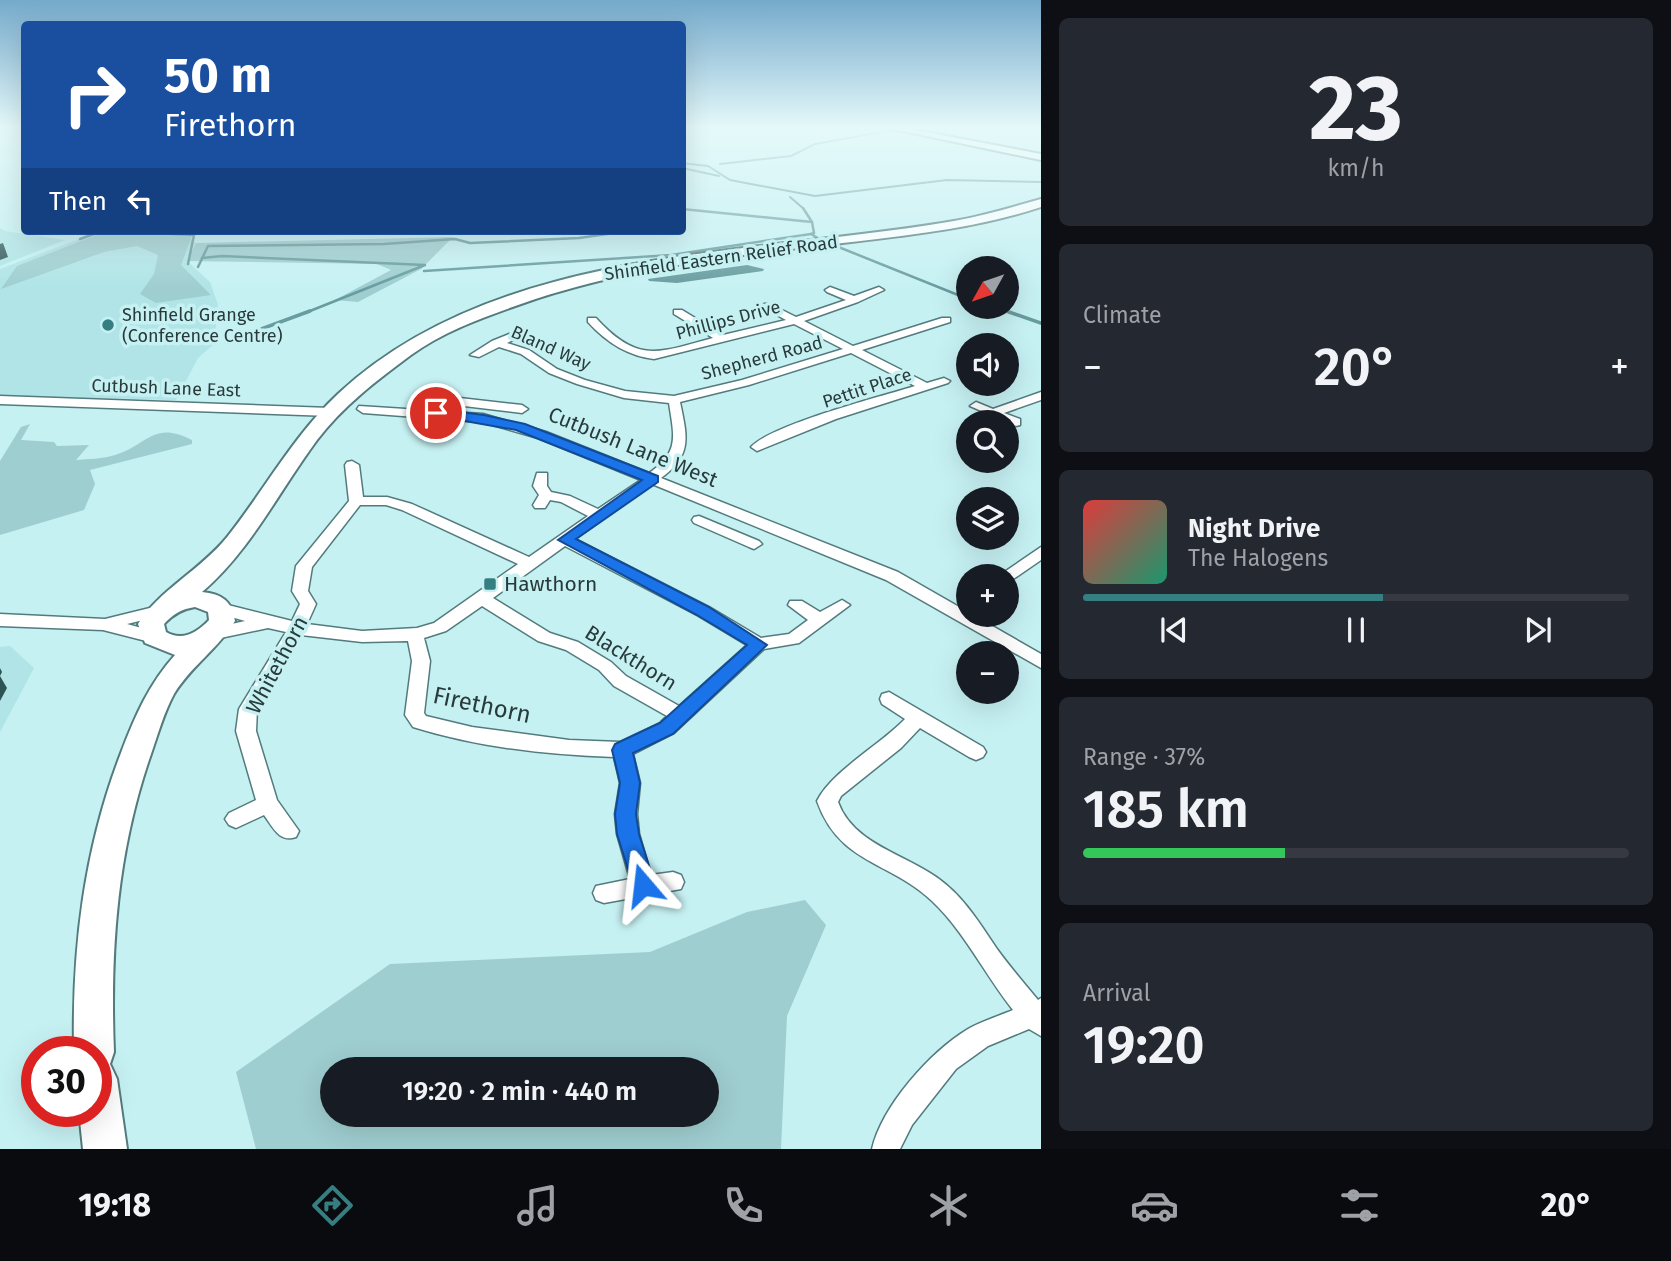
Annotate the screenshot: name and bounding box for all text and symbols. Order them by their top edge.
text: 50 m [164,46,272,105]
icon: right [49,49,140,140]
text: 23 [1309,54,1403,163]
text: Firethorn [164,106,297,144]
text: km/h [1328,154,1384,182]
icon: left [121,182,159,220]
text: Then [49,186,107,217]
street label: Shinfield Eastern Relief Road [603,231,839,285]
north arrow [956,256,1018,318]
map controls [956,256,1019,704]
street label: Phillips Drive [673,295,783,345]
text: Climate [1083,301,1162,329]
place label: Shinfield Grange (Conference Centre) [122,304,283,347]
marker: Shinfield Grange (Conference Centre) [100,317,116,333]
street label: Bland Way [508,321,594,375]
street label: Shepherd Road [699,331,825,385]
button: sound [956,333,1019,396]
text: 20° [1314,336,1398,399]
text: − [1083,344,1102,390]
text: + [1610,344,1629,390]
street label: Pettit Place [820,363,914,413]
street label: Cutbush Lane East [91,374,241,402]
pin [406,383,466,443]
icon: arrive [417,394,455,432]
street label: Cutbush Lane West [544,401,722,493]
button: search [956,410,1019,473]
button: layers [956,487,1019,550]
text: Night Drive [1188,513,1320,544]
text: The Halogens [1188,544,1328,572]
button: + [956,564,1019,627]
place label: Hawthorn [504,571,597,597]
marker: Hawthorn [482,576,498,592]
icon: previous [1155,611,1193,649]
icon: pause [1337,611,1375,649]
icon: next [1519,611,1557,649]
street label: Whitethorn [240,612,314,718]
street label: Blackthorn [580,620,682,696]
button: − [956,641,1019,704]
street label: Firethorn [430,681,534,729]
text: Range · 37% [1083,743,1205,771]
text: 185 km [1083,778,1249,841]
position arrow [606,848,680,922]
text: Arrival [1083,979,1150,1007]
text: 19:20 [1083,1014,1205,1077]
speed limit sign: 30 [21,1036,112,1127]
text: 19:20 · 2 min · 440 m [402,1076,637,1107]
icon: directions [308,1181,357,1230]
icon: music [513,1181,562,1230]
icon: phone [719,1181,768,1230]
icon: climate [924,1181,973,1230]
icon: car [1130,1181,1179,1230]
icon: filters [1335,1181,1384,1230]
text: 19:18 [78,1186,151,1224]
text: 20° [1541,1186,1593,1224]

